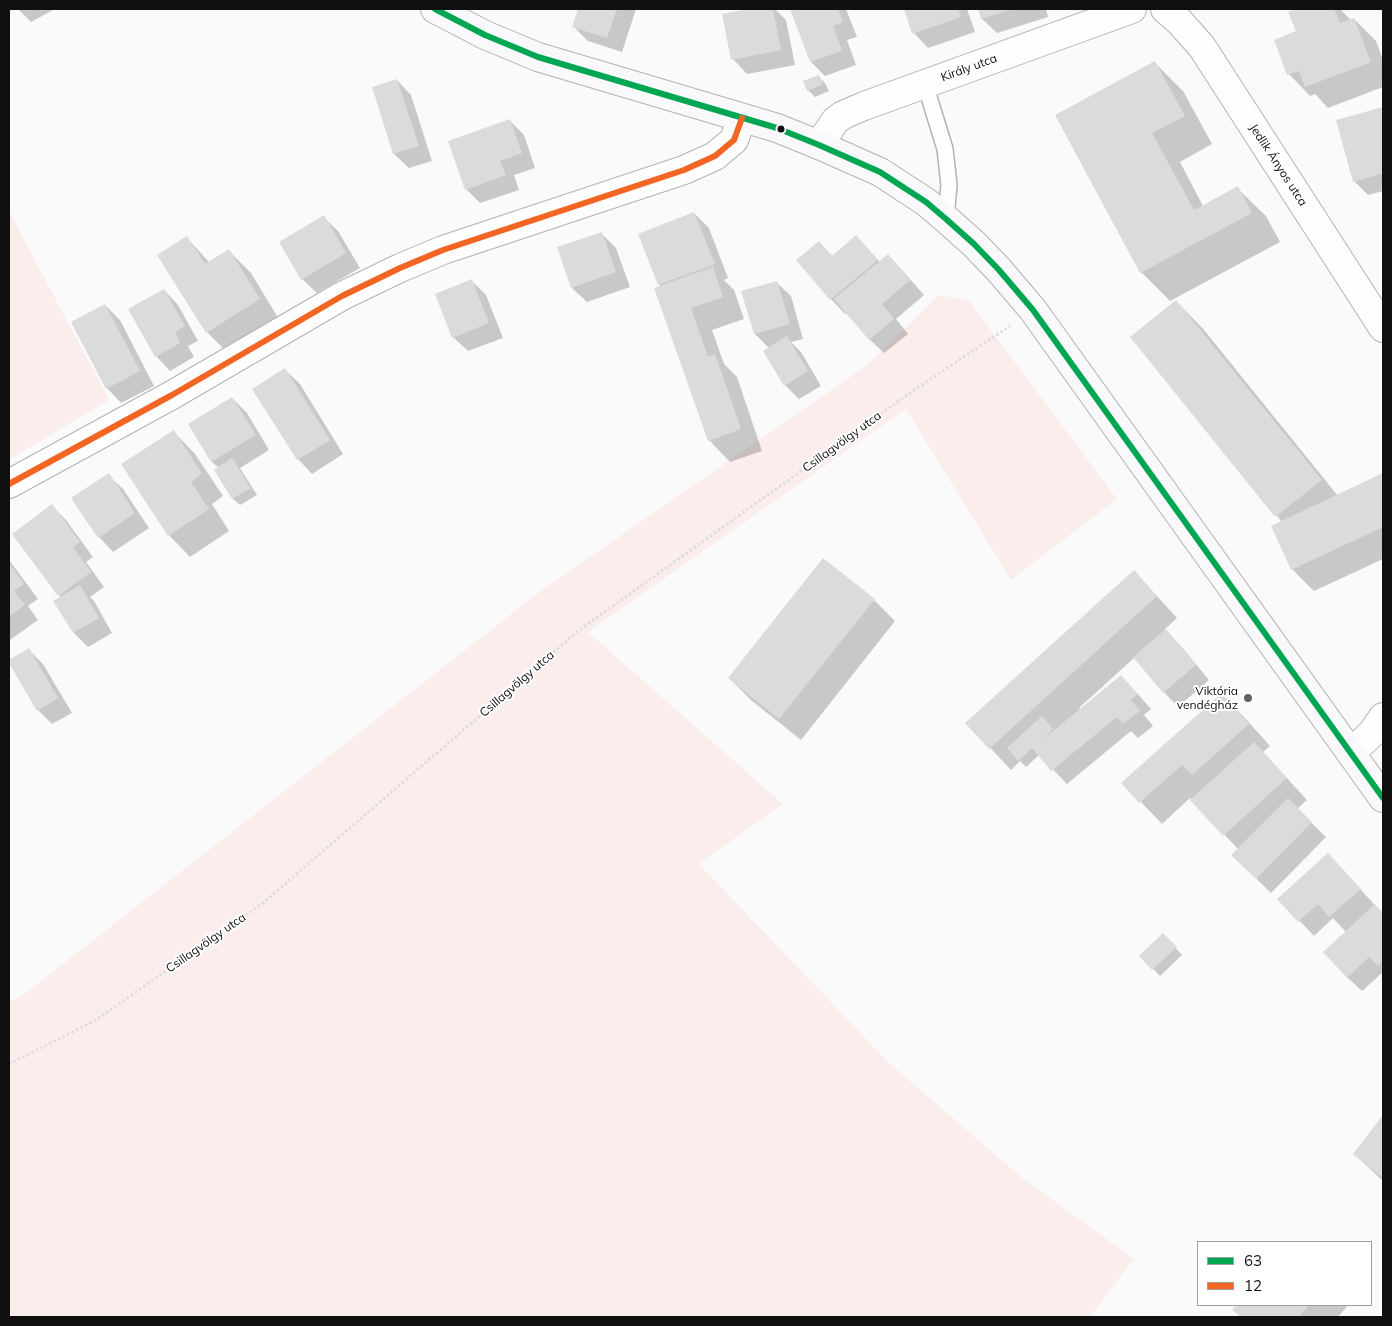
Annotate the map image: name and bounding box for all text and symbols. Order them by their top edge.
street label: Király utca [939,51,999,85]
street label: Jedlik Ányos utca [1246,121,1310,209]
unlabelled marker [776,124,786,134]
street label: Csillagvölgy utca [800,409,884,475]
street label: Csillagvölgy utca [477,648,557,720]
place label: Viktória vendégház [1177,684,1238,712]
marker: Viktória vendégház [1242,692,1254,704]
street label: Csillagvölgy utca [163,910,249,976]
legend [1197,1241,1372,1306]
text: 63 [1244,1251,1262,1270]
text: 12 [1244,1276,1262,1295]

